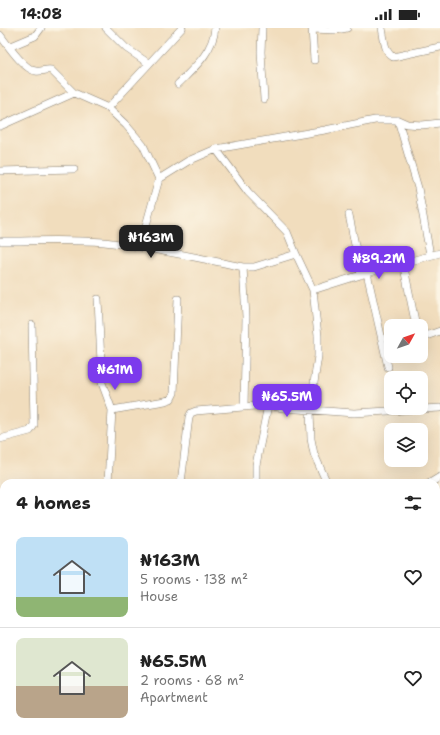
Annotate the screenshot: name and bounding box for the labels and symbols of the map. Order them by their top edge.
pin: ₦163M [123,225,179,259]
pin: ₦89.2M [346,246,412,280]
north arrow [384,319,428,363]
pin: ₦61M [91,357,139,391]
pin: ₦65.5M [254,384,320,418]

